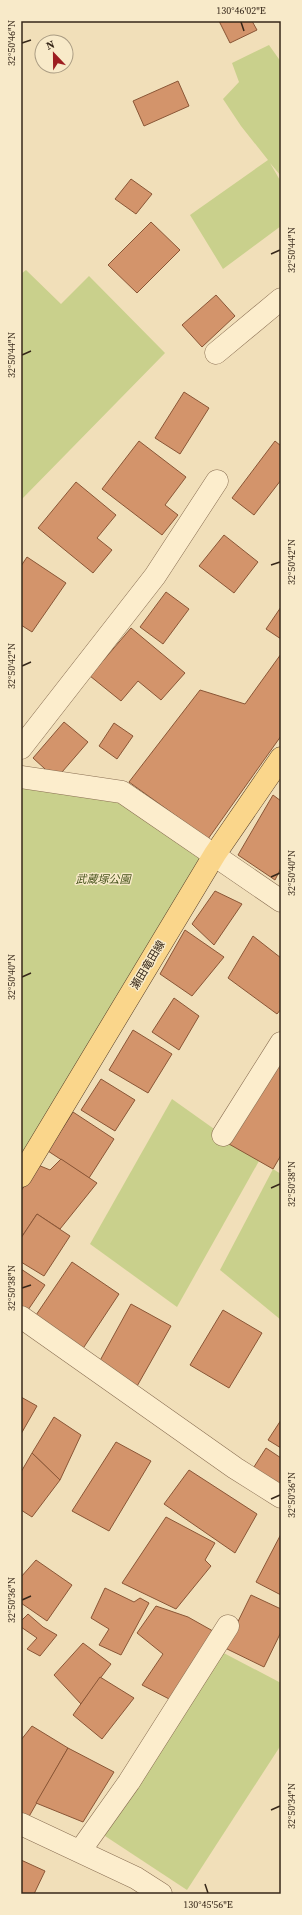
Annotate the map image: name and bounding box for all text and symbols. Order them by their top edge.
text: 130°46'02"E [216,4,266,17]
text: 32°50'46"N [5,20,18,66]
north arrow [34,34,74,74]
text: N [44,37,57,54]
text: 32°50'44"N [285,227,298,273]
text: 32°50'44"N [5,332,18,378]
text: 32°50'42"N [285,539,298,585]
text: 32°50'42"N [5,643,18,689]
text: 32°50'40"N [285,850,298,896]
park label: 武蔵塚公園 [76,872,132,887]
street label: 瀬田竜田線 [127,938,169,992]
text: 32°50'40"N [5,954,18,1000]
text: 32°50'38"N [285,1161,298,1207]
text: 32°50'38"N [5,1265,18,1311]
text: 32°50'36"N [285,1472,298,1518]
text: 32°50'36"N [5,1577,18,1623]
text: 32°50'34"N [285,1783,298,1829]
text: 130°45'56"E [183,1898,233,1911]

